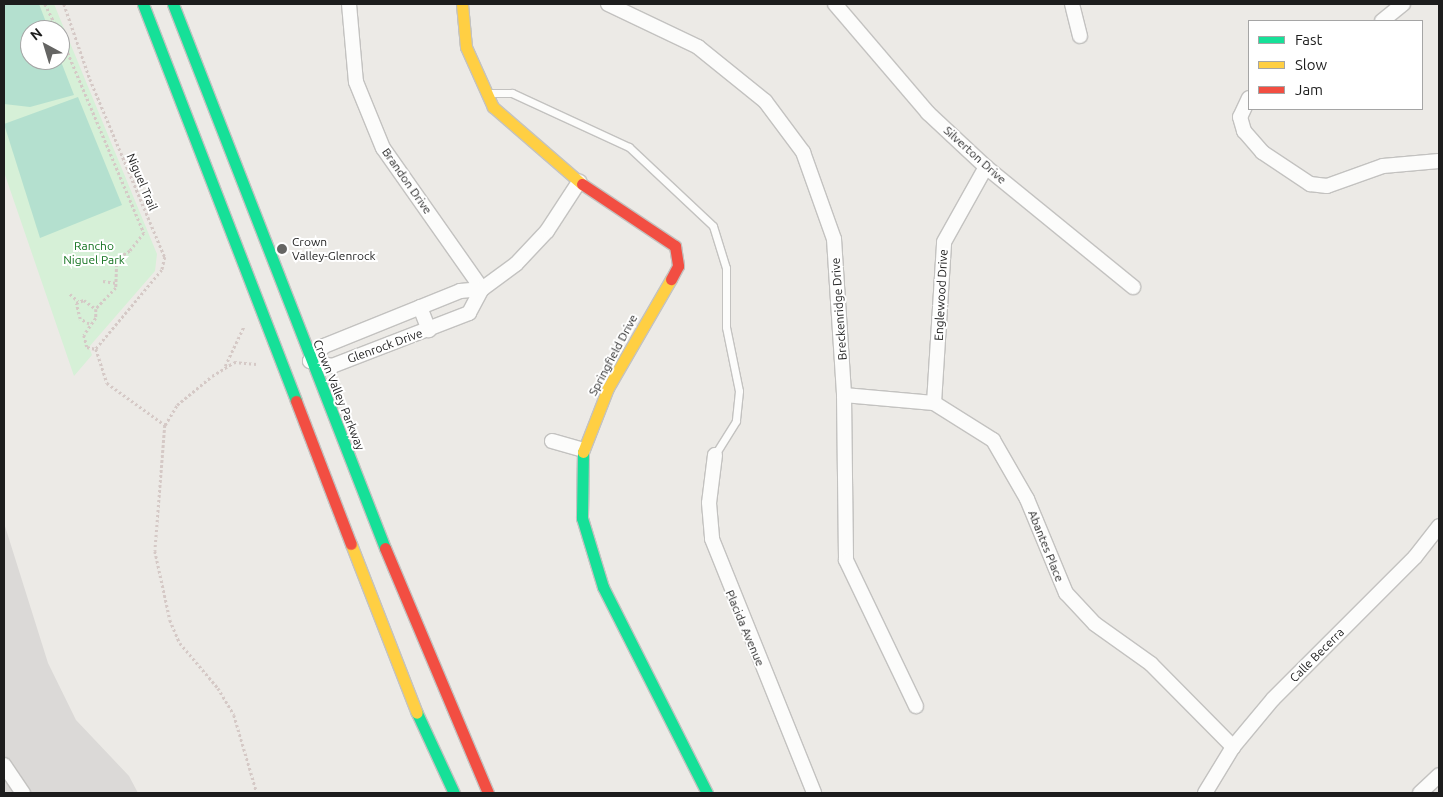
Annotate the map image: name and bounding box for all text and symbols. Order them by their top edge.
north arrow [20,20,70,70]
legend [1248,20,1423,110]
text: N [27,25,45,44]
text: Fast [1295,31,1322,48]
text: Slow [1295,56,1327,73]
text: Jam [1295,81,1323,98]
street label: Silverton Drive [941,123,1009,187]
street label: Brandon Drive [379,145,435,217]
street label: Niguel Trail [123,151,161,213]
place label: Crown Valley-Glenrock [292,235,376,263]
park label: Rancho Niguel Park [63,239,125,267]
marker: Crown Valley-Glenrock [276,243,288,255]
street label: Englewood Drive [931,249,951,341]
street label: Breckenridge Drive [828,257,850,361]
street label: Springfield Drive [586,312,640,398]
street label: Glenrock Drive [345,326,425,366]
street label: Crown Valley Parkway [310,338,368,452]
street label: Abantes Place [1025,508,1067,584]
street label: Placida Avenue [722,588,768,668]
street label: Calle Becerra [1287,625,1347,685]

